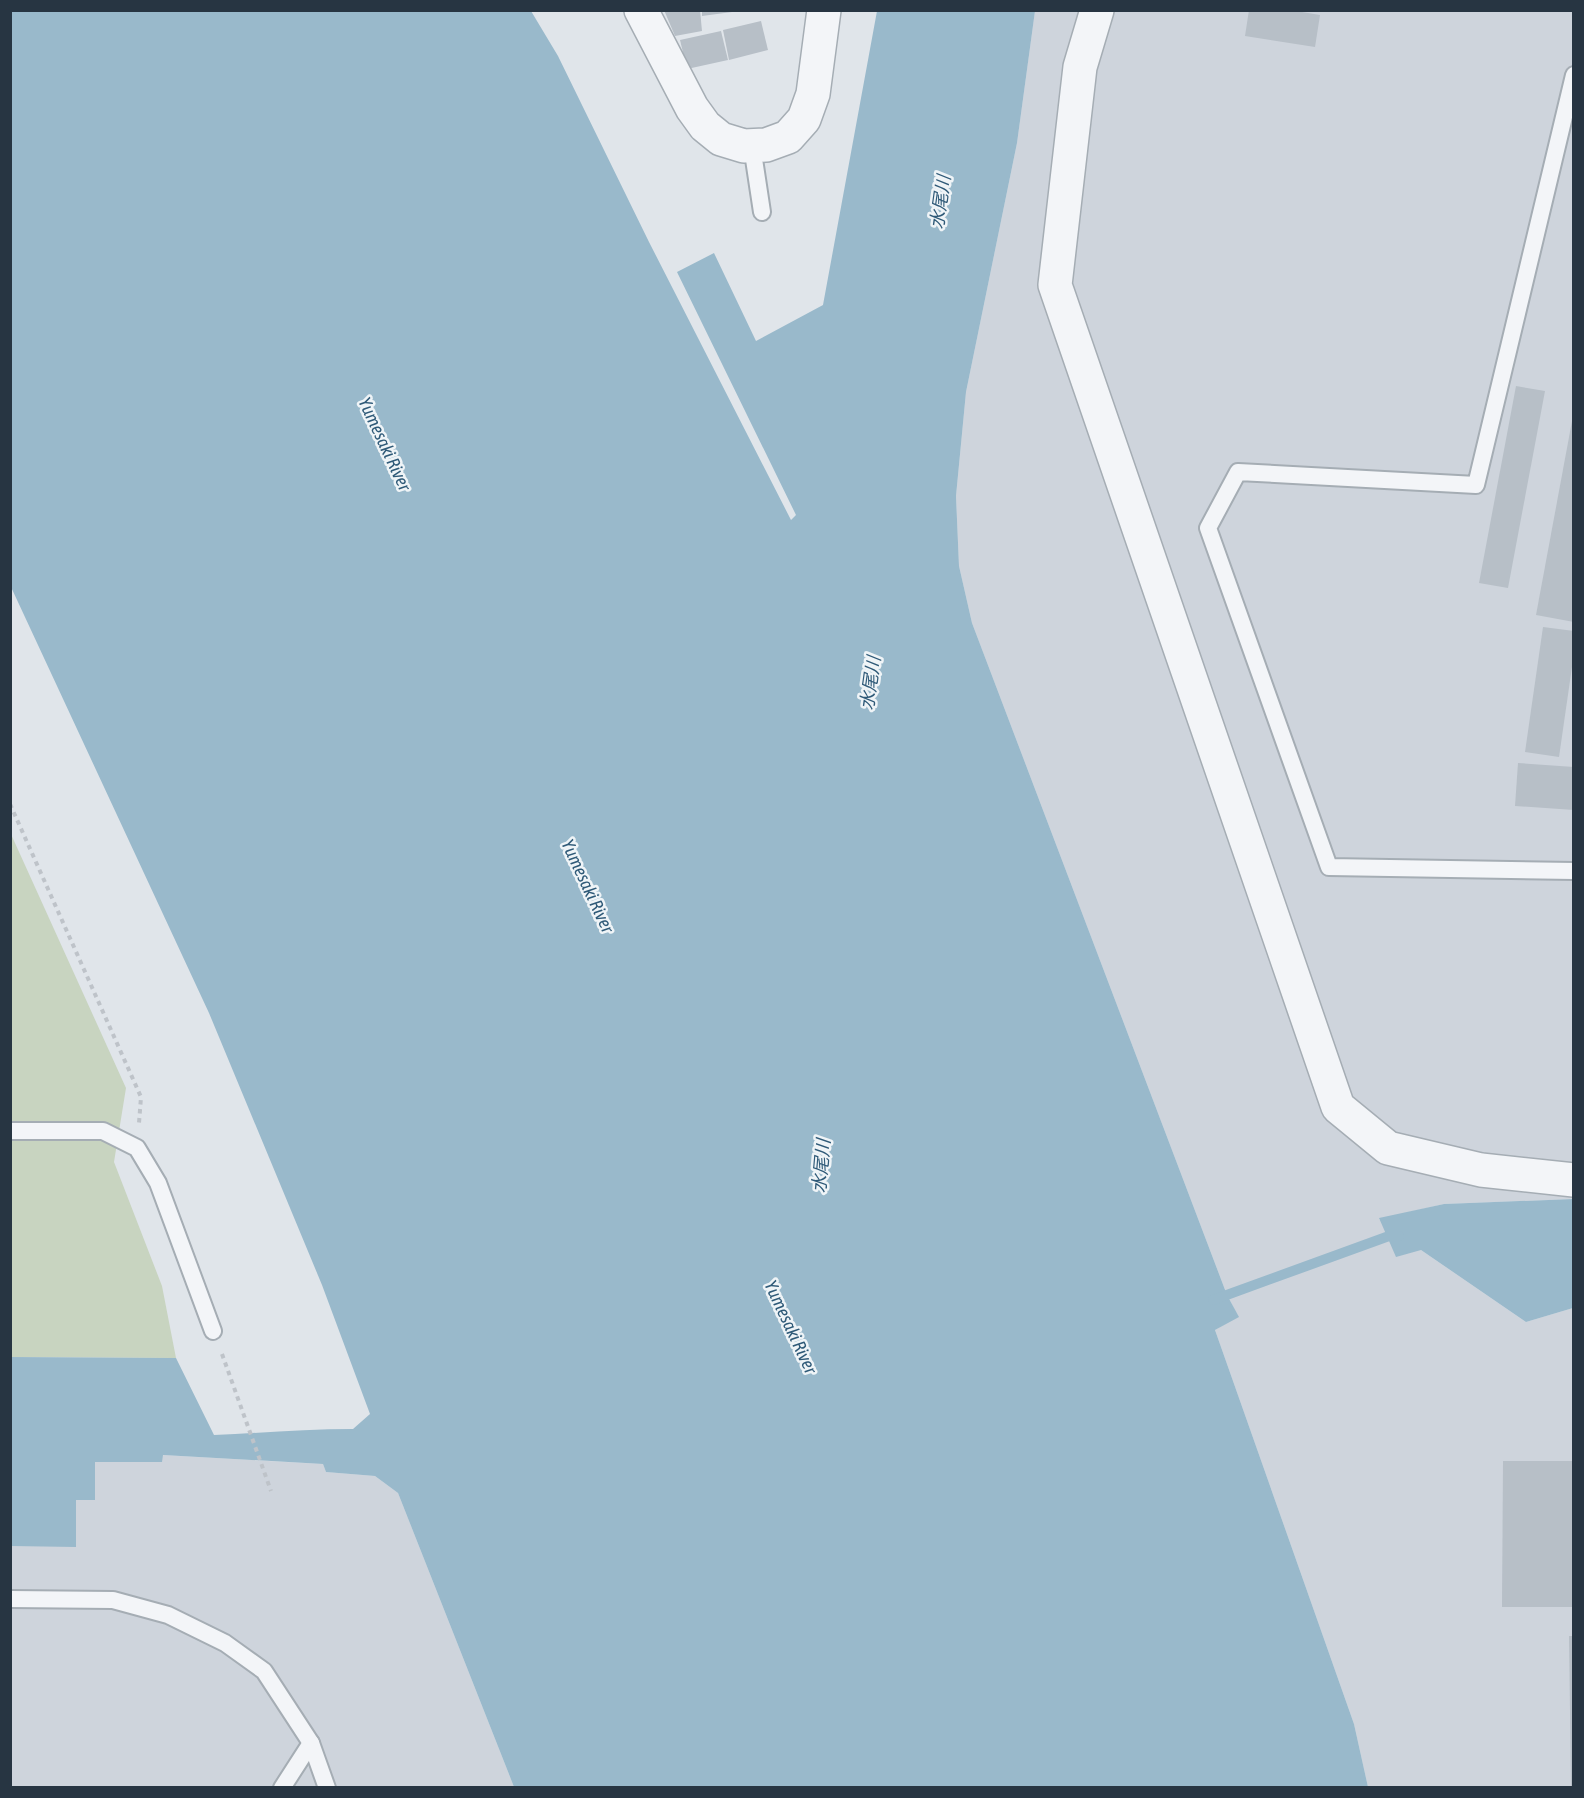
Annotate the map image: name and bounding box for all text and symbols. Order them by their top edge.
water label: 水尾川 [926,172,954,230]
water label: Yumesaki River [354,394,416,495]
water label: 水尾川 [856,653,884,711]
water label: Yumesaki River [557,836,619,937]
water label: 水尾川 [808,1136,834,1194]
water label: Yumesaki River [760,1277,822,1378]

